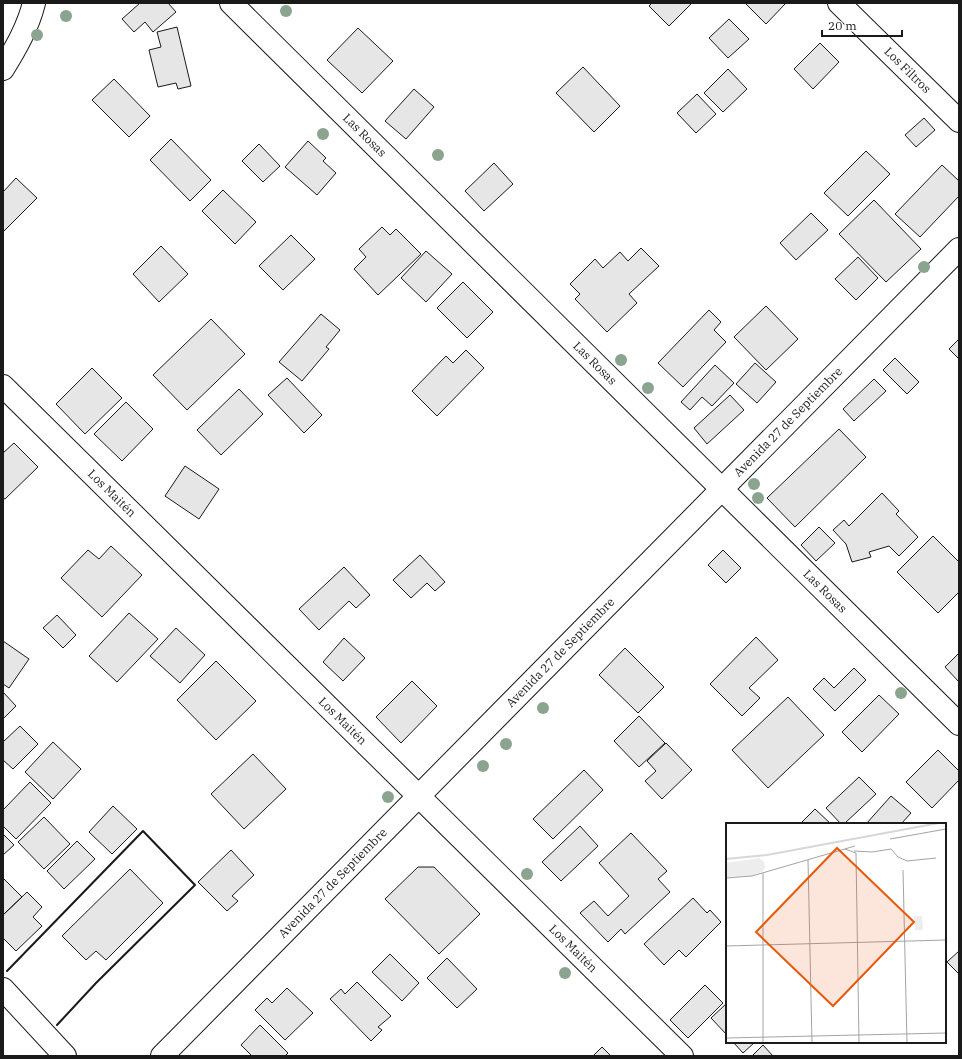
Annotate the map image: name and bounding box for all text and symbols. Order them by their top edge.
scale bar [822,12,902,38]
text: 20 m [828,18,857,33]
street label: Los Filtros [881,44,934,96]
street label: Las Rosas [340,110,390,160]
street label: Las Rosas [570,338,620,388]
street label: Avenida 27 de Septiembre [730,364,845,480]
street label: Los Maitén [85,466,140,520]
street label: Las Rosas [800,566,850,616]
street label: Avenida 27 de Septiembre [503,594,617,710]
street label: Los Maitén [316,694,370,748]
inset map [726,823,946,1043]
street label: Avenida 27 de Septiembre [275,825,390,941]
street label: Los Maitén [546,921,601,976]

